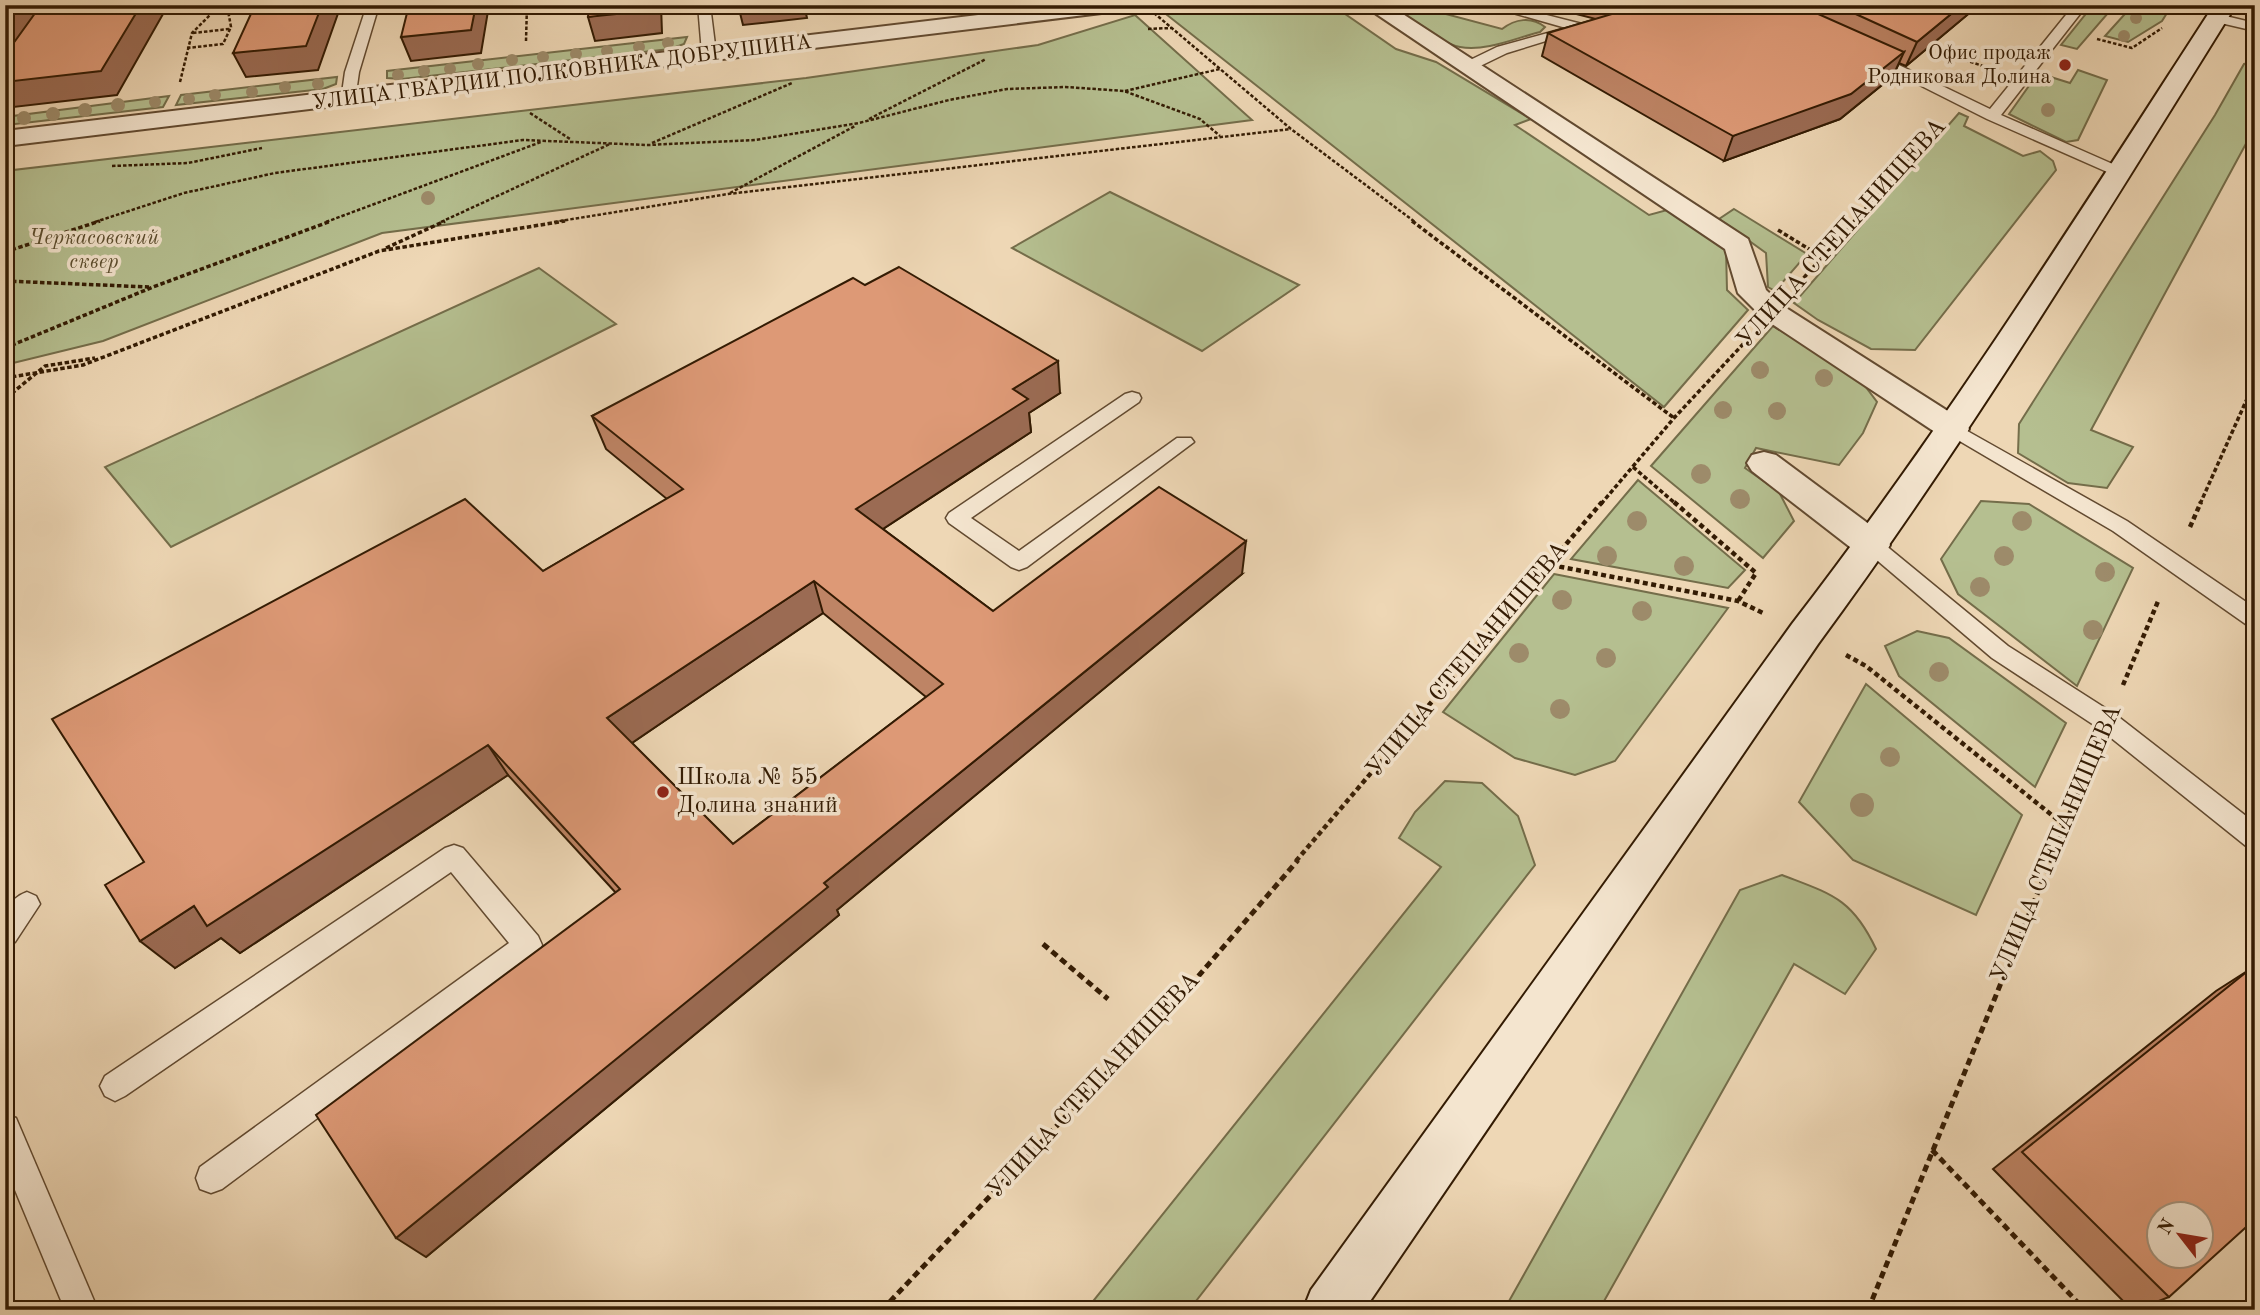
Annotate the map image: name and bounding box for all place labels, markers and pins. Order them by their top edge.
place label: Офис продаж Родниковая Долина [1867,43,2051,88]
marker: Офис продаж Родниковая Долина [2057,57,2073,73]
place label: Школа № 55 Долина знаний [677,766,838,818]
marker: Школа № 55 Долина знаний [655,784,671,800]

